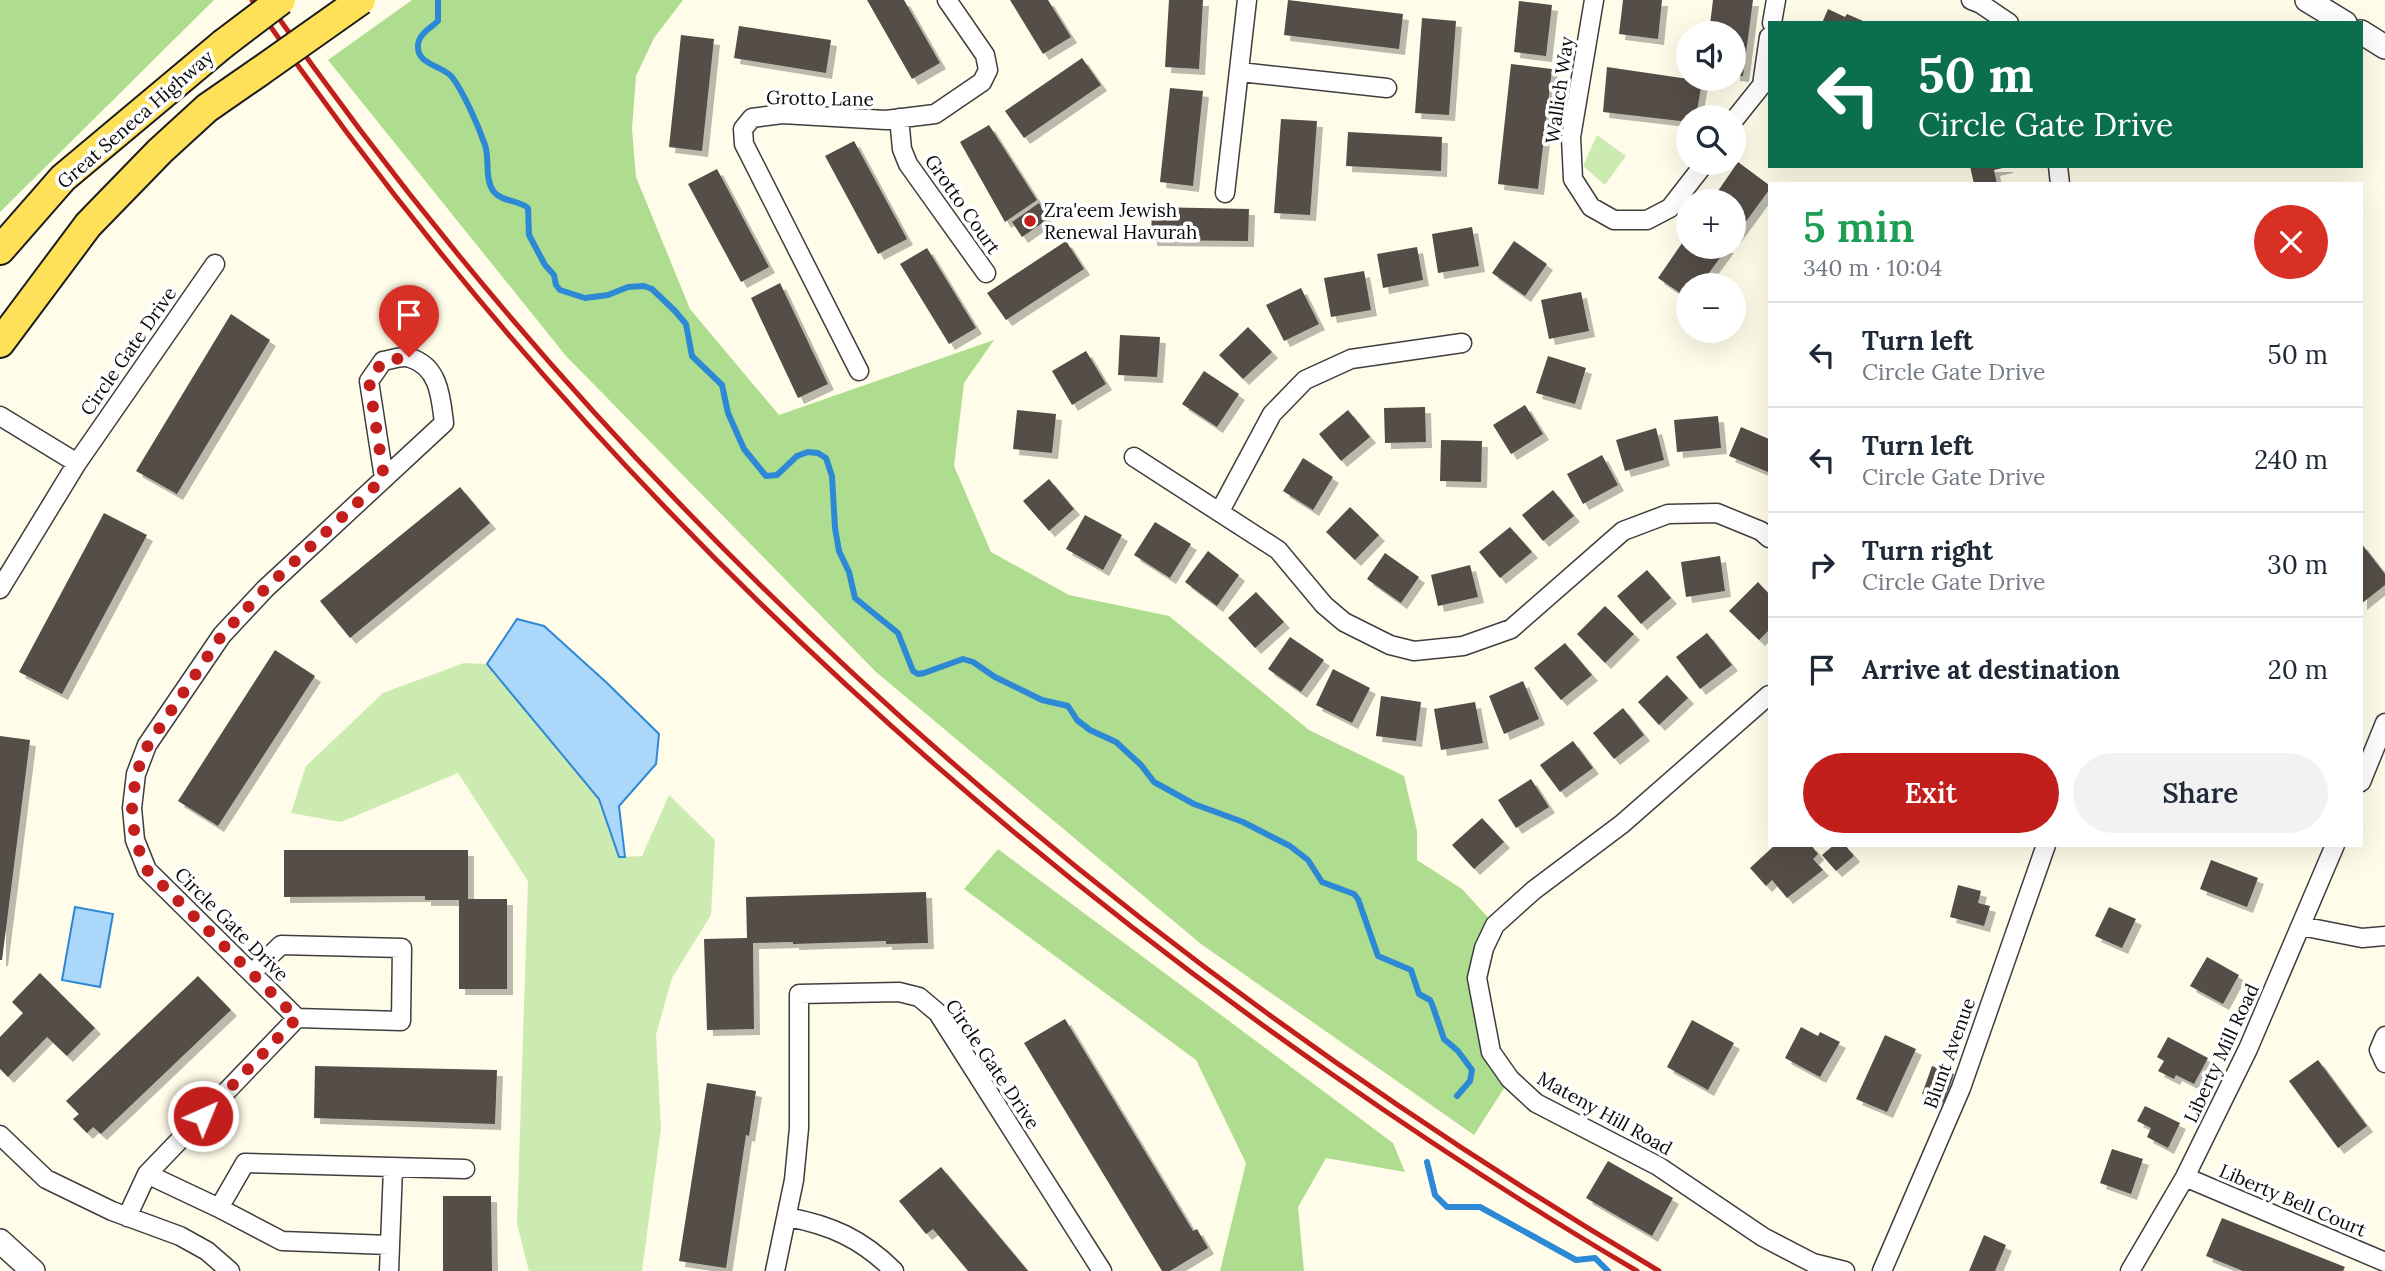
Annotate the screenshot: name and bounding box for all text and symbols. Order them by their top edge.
map controls [1676,21,1746,343]
button: sound [1676,21,1746,91]
street label: Wallich Way [1540,35,1578,145]
text: 50 m [1918,43,2034,105]
street label: Great Seneca Highway [52,45,218,193]
icon: left [1803,49,1894,140]
street label: Grotto Lane [766,85,874,111]
text: Circle Gate Drive [1918,104,2173,145]
button: search [1676,105,1746,175]
street label: Grotto Court [920,150,1007,259]
button: + [1676,189,1746,259]
place label: Zra'eem Jewish Renewal Havurah [1044,198,1197,244]
text: 5 min [1803,200,1915,254]
button: close [2254,205,2328,279]
marker: Zra'eem Jewish Renewal Havurah [1022,213,1038,229]
text: 340 m · 10:04 [1803,253,1942,282]
button: − [1676,273,1746,343]
street label: Circle Gate Drive [75,282,181,420]
pin [379,285,439,357]
icon: arrive [390,296,428,334]
text: Turn left [1862,324,1973,357]
icon: left [1803,336,1841,374]
text: 50 m [2268,338,2328,371]
text: Circle Gate Drive [1862,357,2046,386]
text: Turn left [1862,429,1973,462]
icon: left [1803,441,1841,479]
text: 240 m [2254,443,2328,476]
text: Circle Gate Drive [1862,462,2046,491]
text: Turn right [1862,534,1993,567]
icon: right [1803,546,1841,584]
text: 30 m [2267,548,2328,581]
text: Circle Gate Drive [1862,567,2046,596]
icon: arrive [1803,651,1841,689]
text: Arrive at destination [1862,653,2120,686]
text: 20 m [2268,653,2328,686]
button: Exit [1803,753,2059,833]
button: Share [2073,753,2328,833]
street label: Circle Gate Drive [170,862,294,986]
street label: Liberty Mill Road [2178,980,2264,1126]
street label: Circle Gate Drive [941,994,1045,1134]
street label: Blunt Avenue [1918,994,1980,1112]
street label: Mateny Hill Road [1533,1066,1677,1160]
position arrow [166,1079,240,1153]
street label: Liberty Bell Court [2216,1158,2371,1242]

